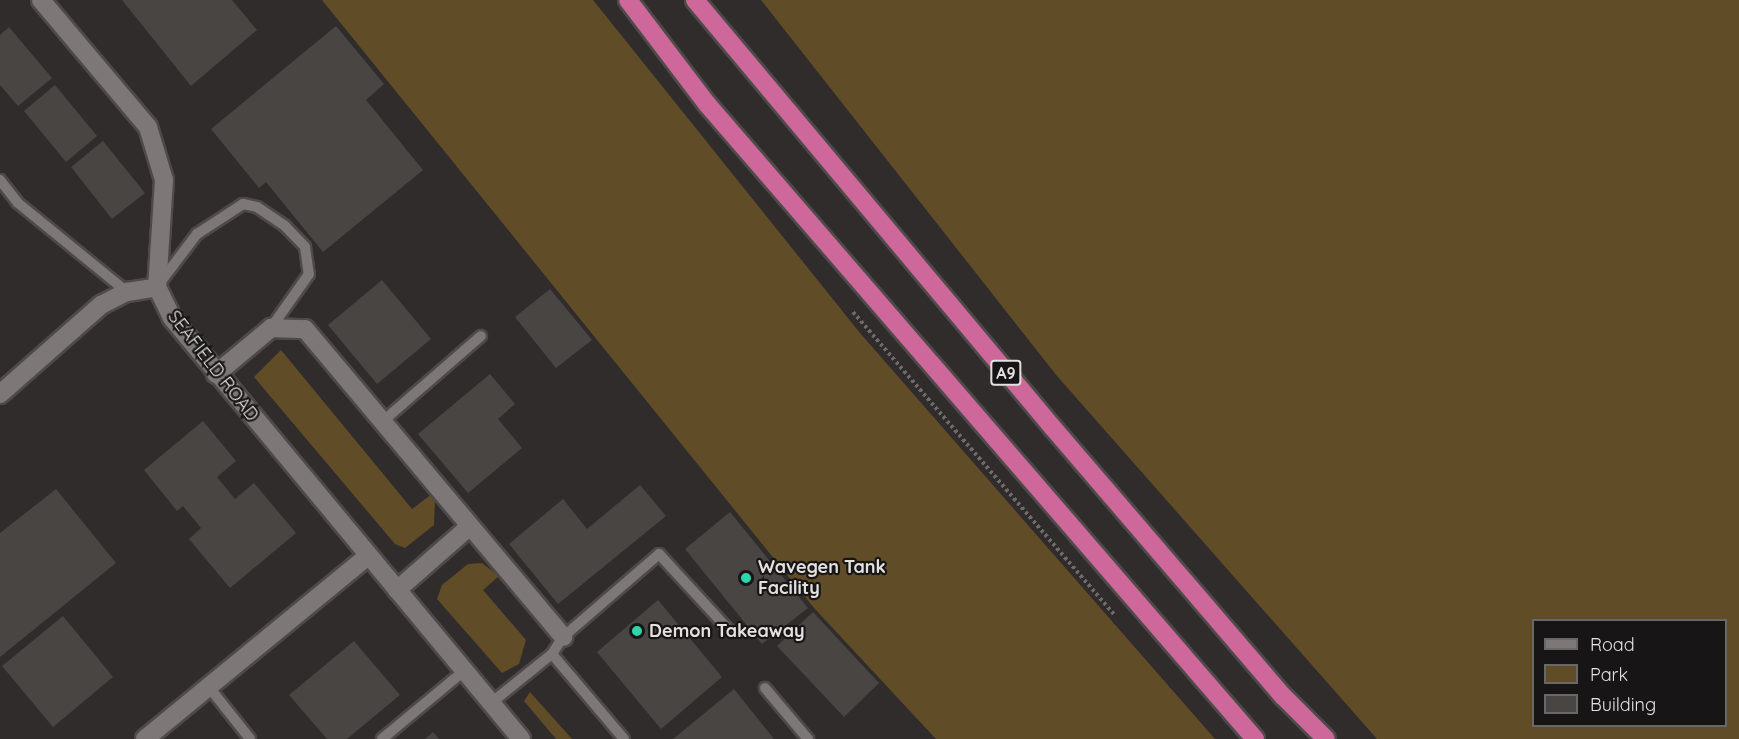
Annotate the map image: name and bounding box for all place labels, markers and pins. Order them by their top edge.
place label: Wavegen Tank Facility [758,557,886,600]
marker: Wavegen Tank Facility [739,571,753,585]
place label: Demon Takeaway [649,620,805,642]
marker: Demon Takeaway [630,624,644,638]

